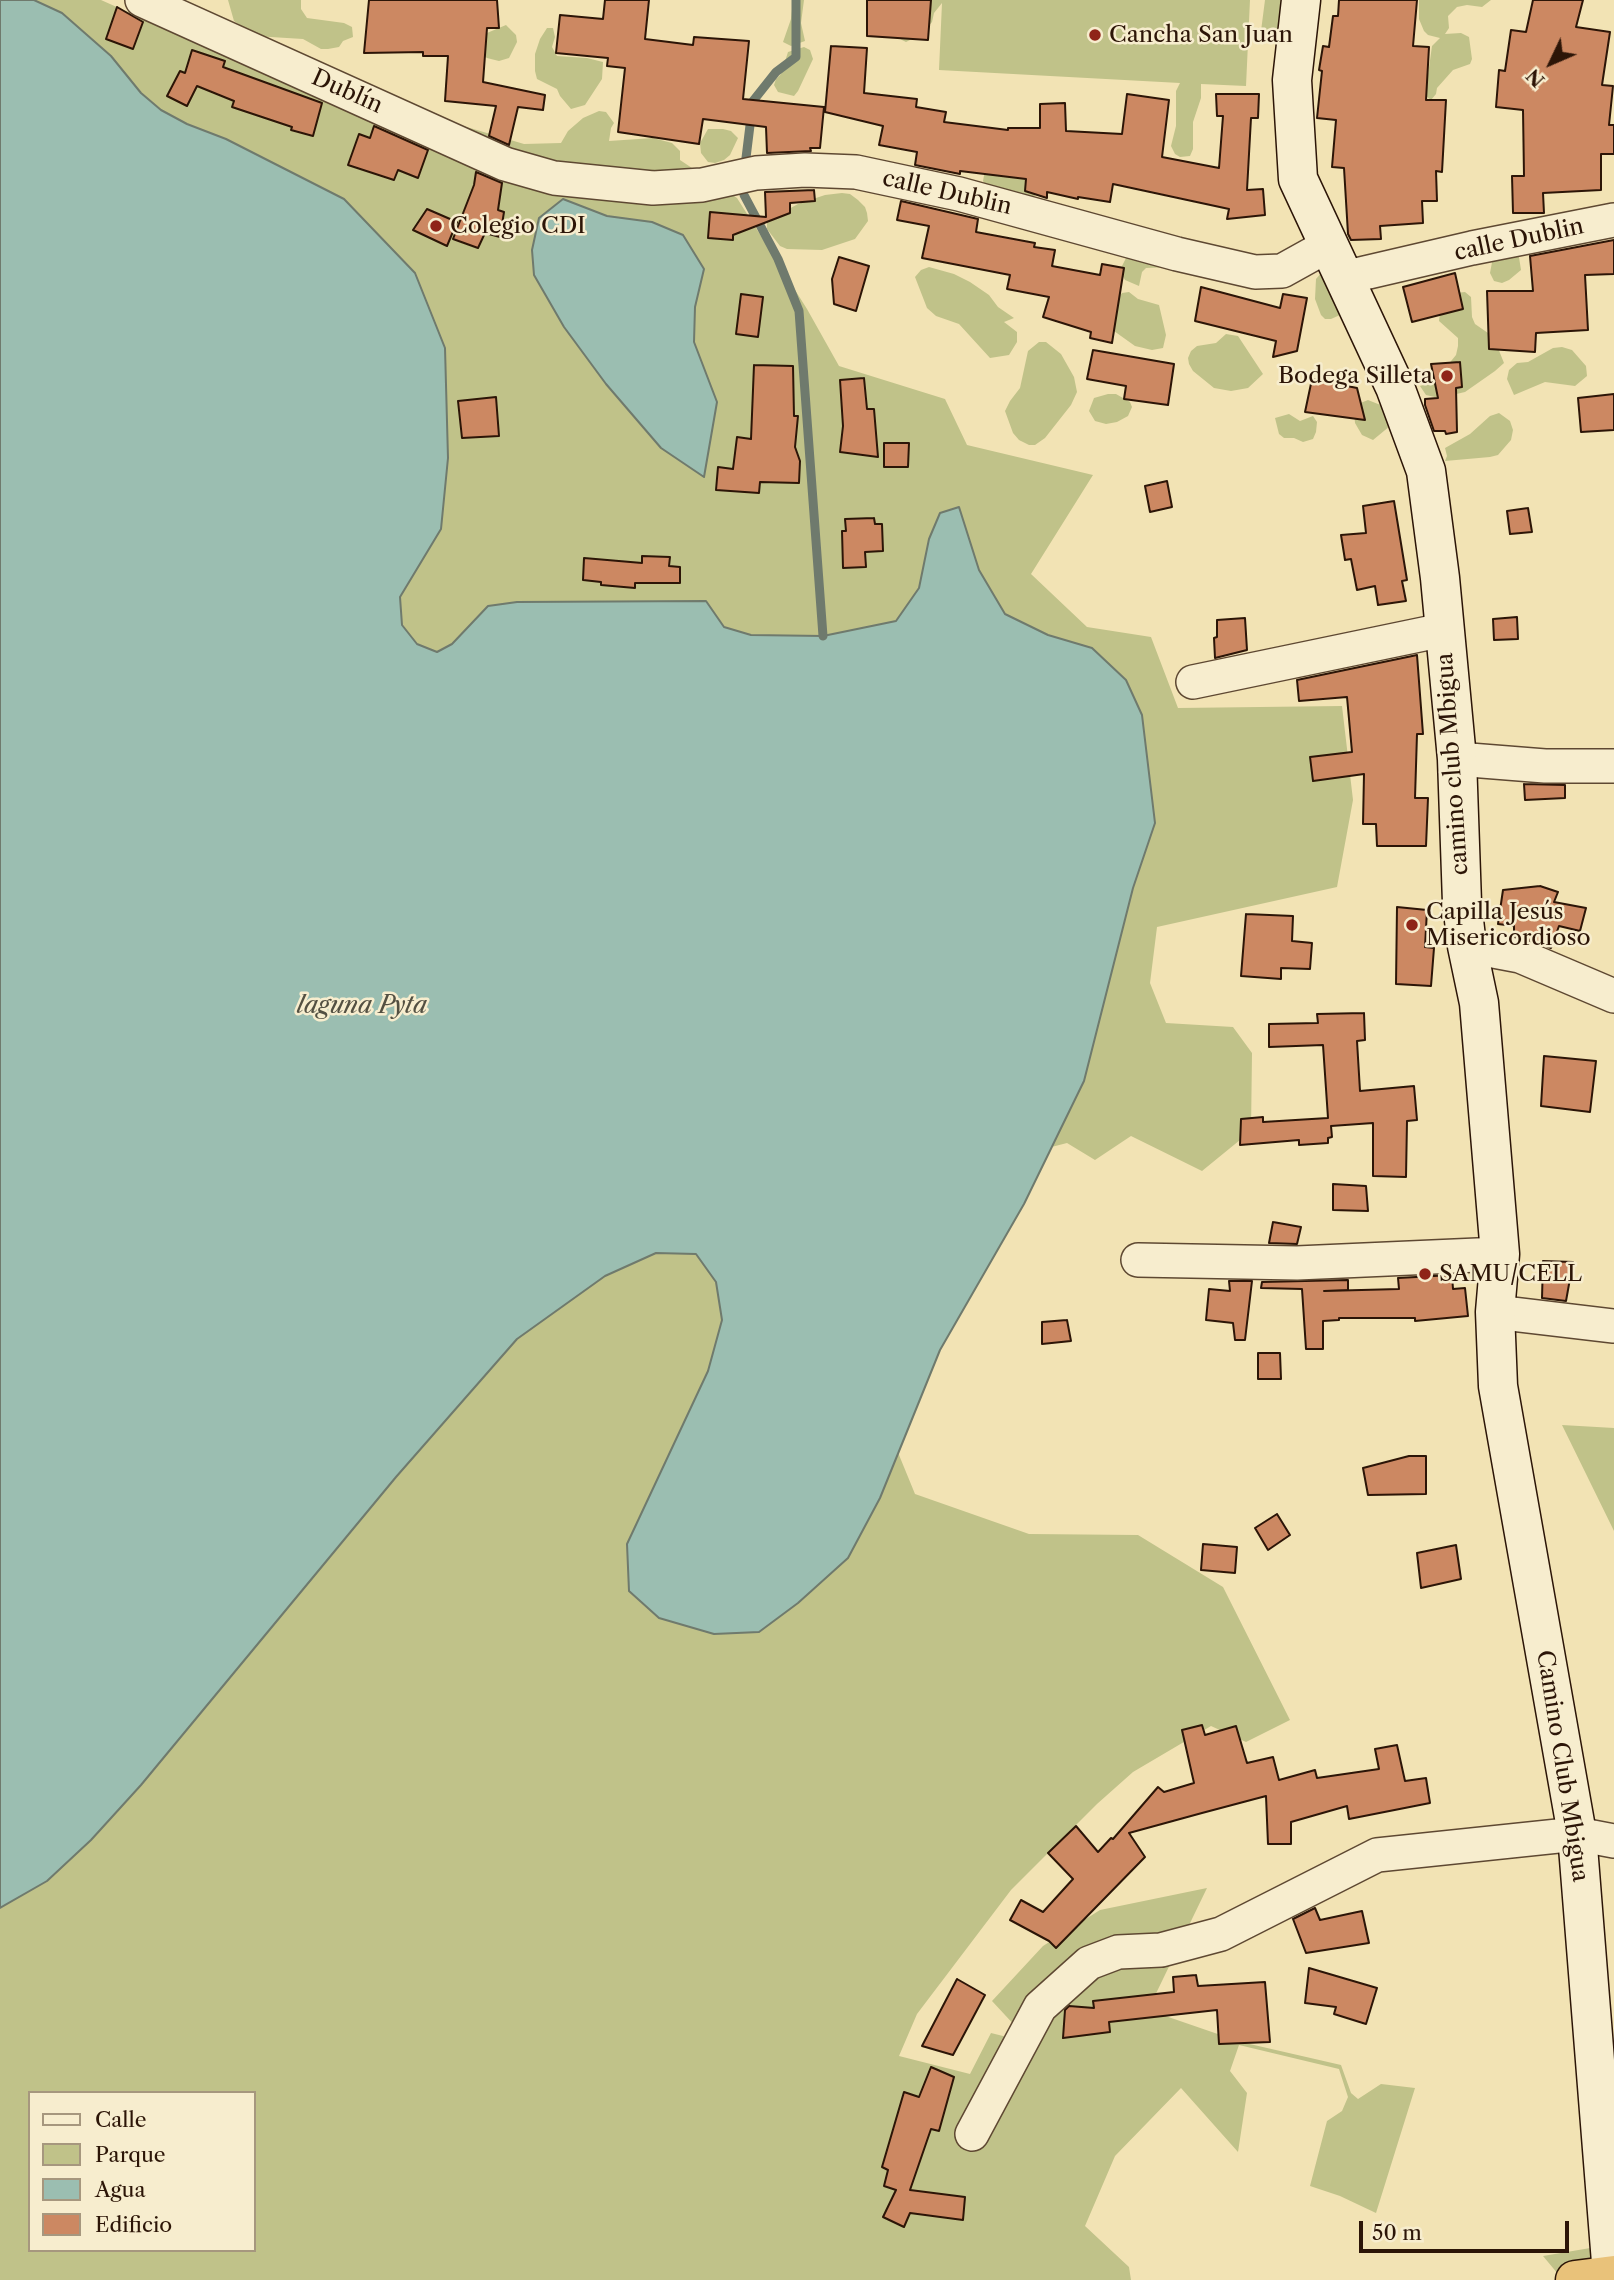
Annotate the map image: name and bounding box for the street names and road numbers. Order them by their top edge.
street label: Dublín [307,64,387,120]
street label: calle Dublin [880,165,1014,221]
street label: calle Dublin [1452,213,1586,267]
street label: camino club Mbigua [1431,652,1475,876]
street label: Camino Club Mbigua [1530,1648,1594,1884]

